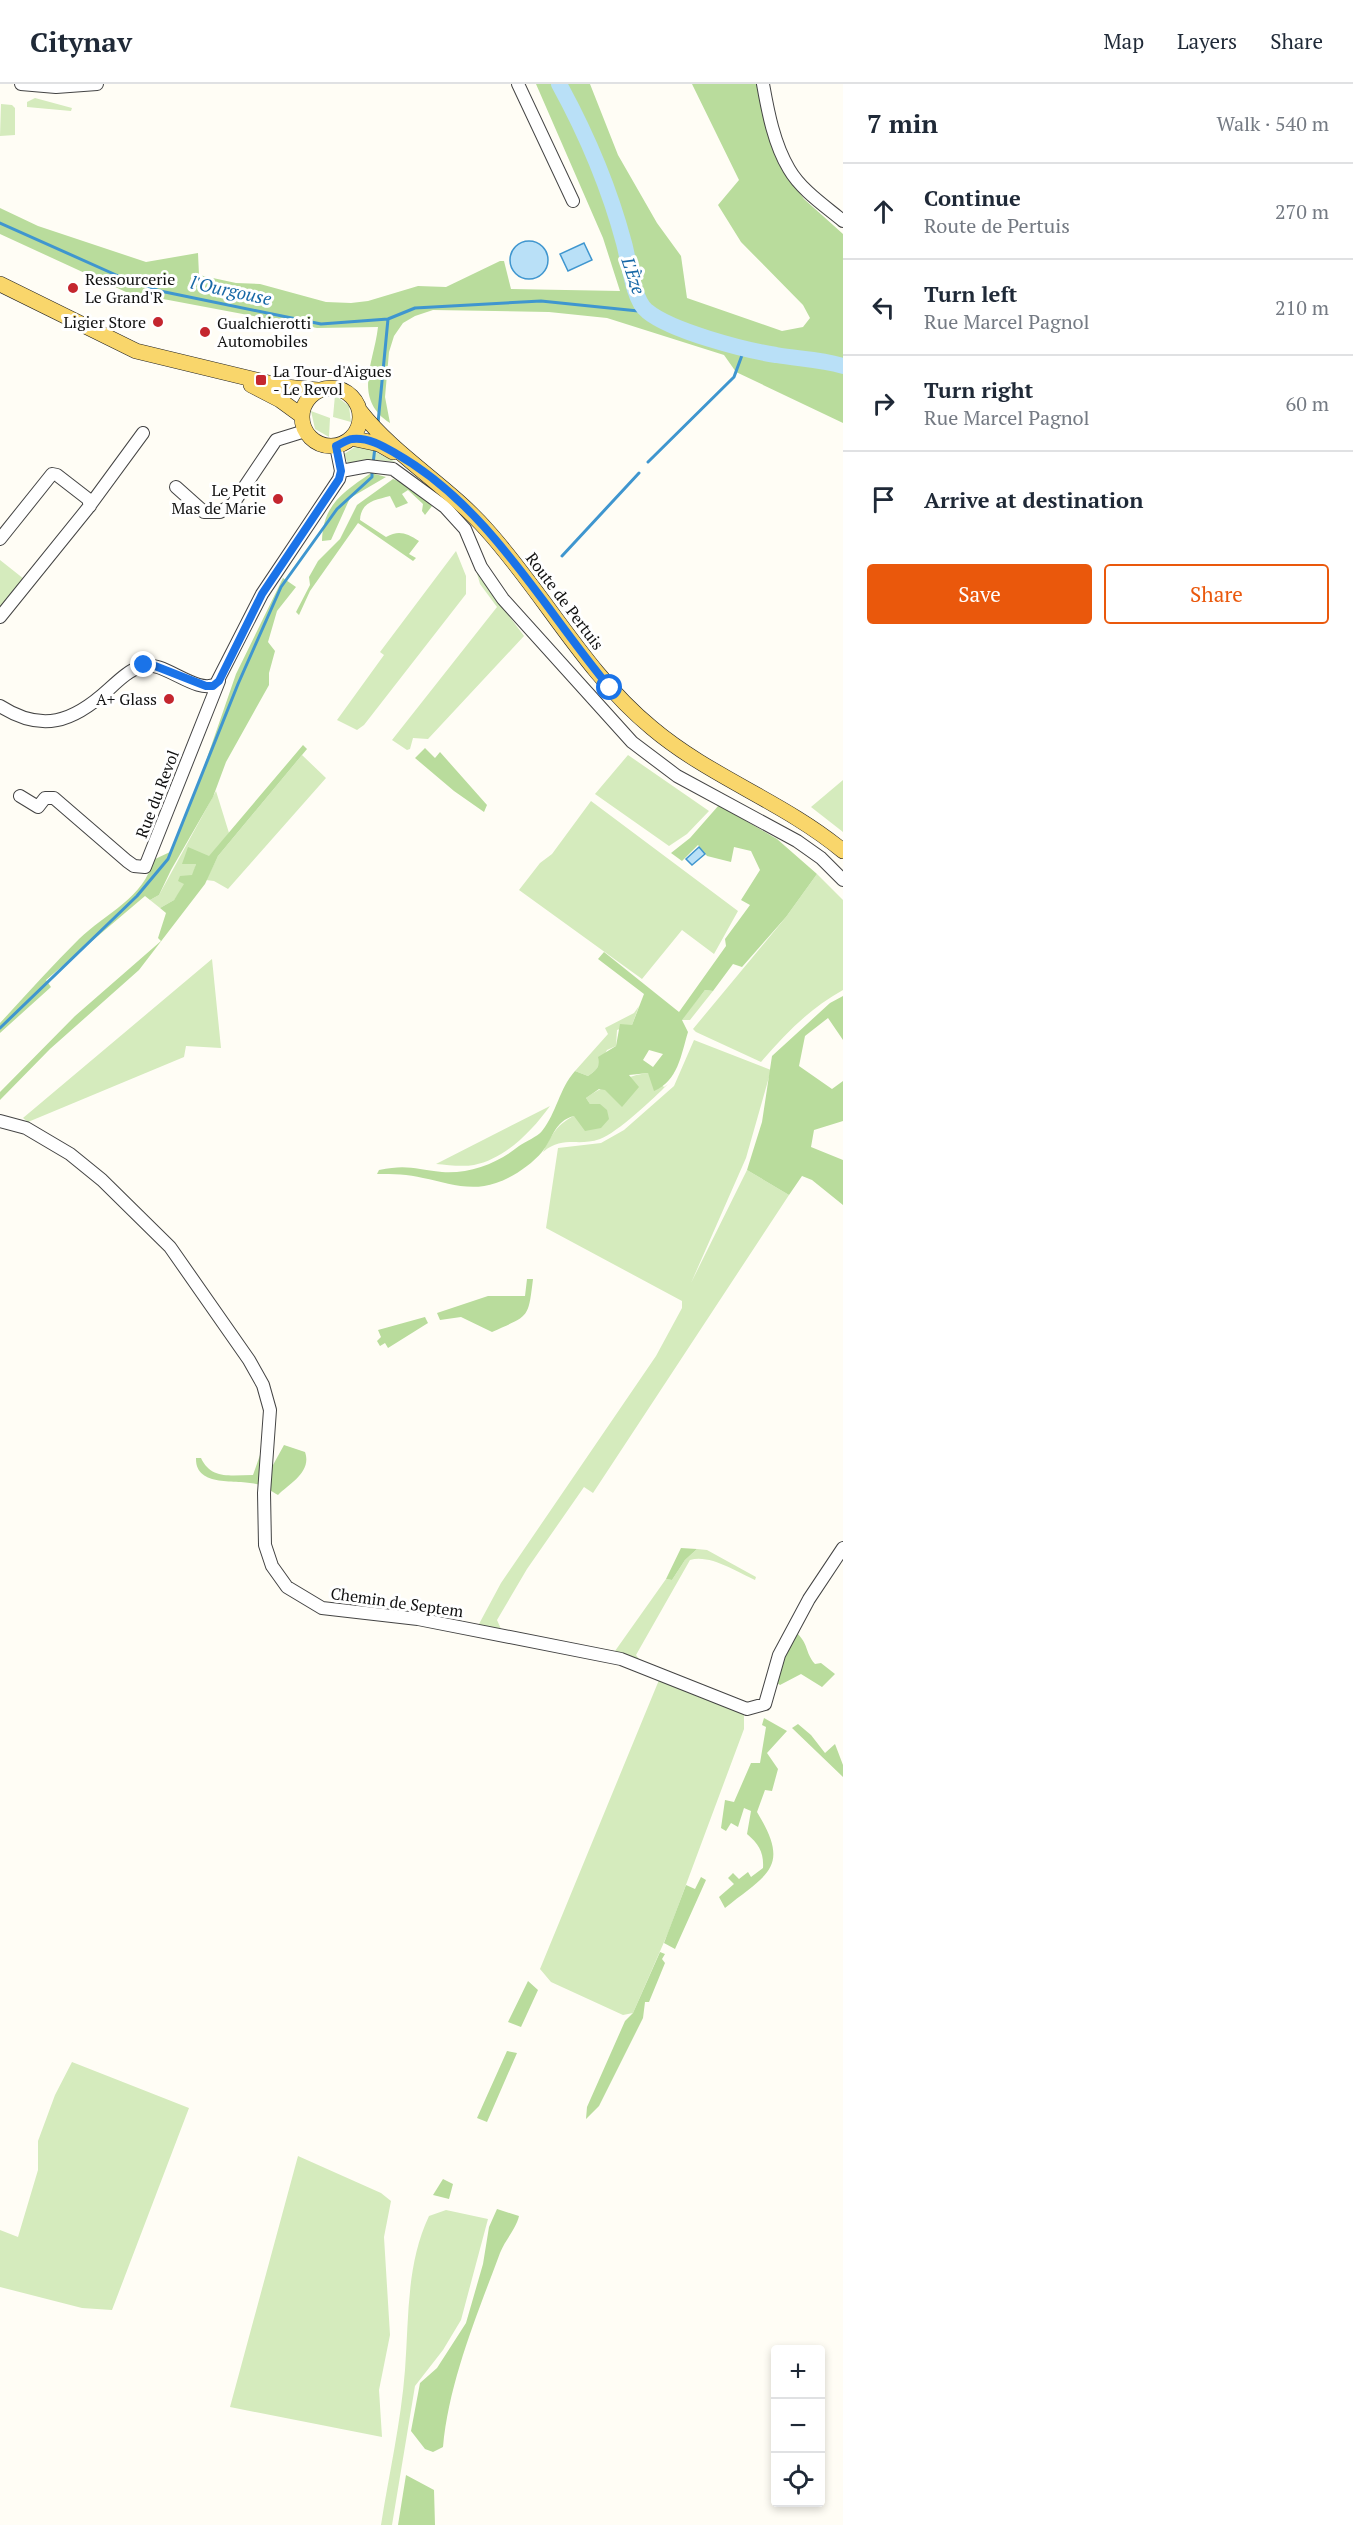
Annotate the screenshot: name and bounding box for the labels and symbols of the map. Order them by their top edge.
water label: L'Èze [616,253,651,297]
place label: Ressourcerie Le Grand'R [85,268,175,308]
water label: l'Ourgouse [189,270,274,310]
marker: Ressourcerie Le Grand'R [66,281,80,295]
place label: Ligier Store [64,311,146,333]
place label: Gualchierotti Automobiles [217,312,311,352]
marker: Ligier Store [151,315,165,329]
marker: Gualchierotti Automobiles [198,325,212,339]
place label: La Tour-d'Aigues - Le Revol [273,360,392,400]
marker: La Tour-d'Aigues - Le Revol [254,373,268,387]
place label: Le Petit Mas de Marie [171,479,266,519]
marker: Le Petit Mas de Marie [271,492,285,506]
street label: Route de Pertuis [521,548,609,654]
route end [130,651,156,677]
route start [596,674,622,700]
place label: A+ Glass [96,688,157,710]
marker: A+ Glass [162,692,176,706]
street label: Rue du Revol [130,747,184,841]
street label: Chemin de Septem [329,1582,465,1622]

